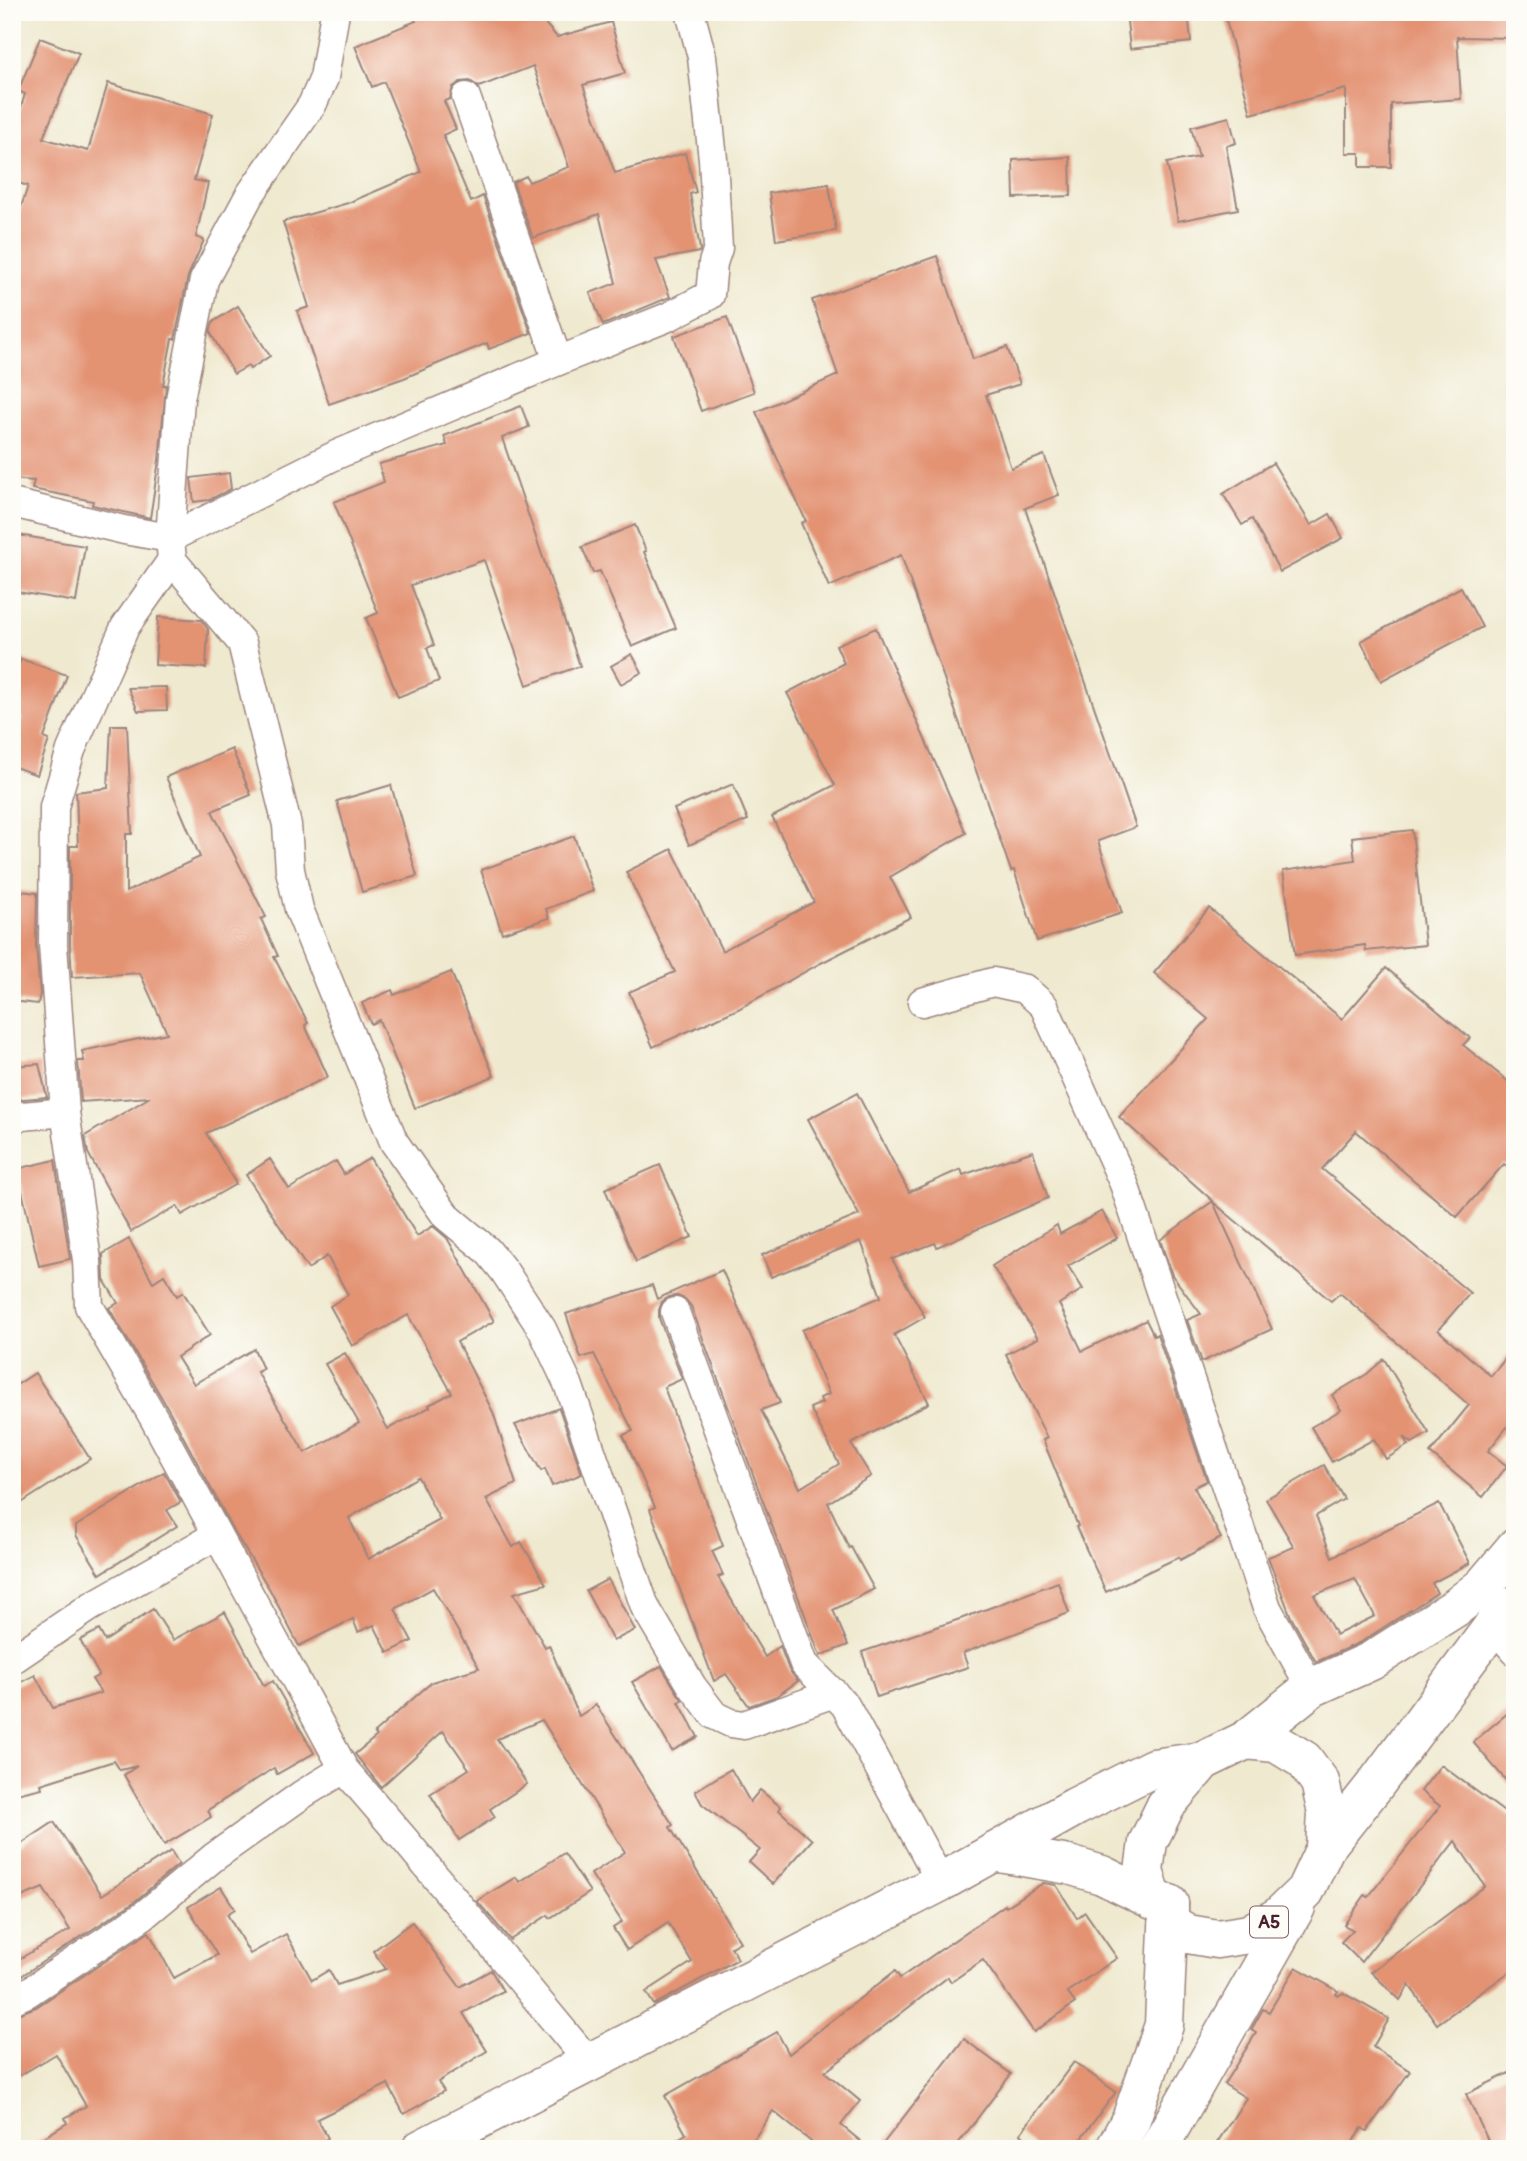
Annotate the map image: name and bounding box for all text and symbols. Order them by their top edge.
road number: A5 [1250,1906,1288,1938]

